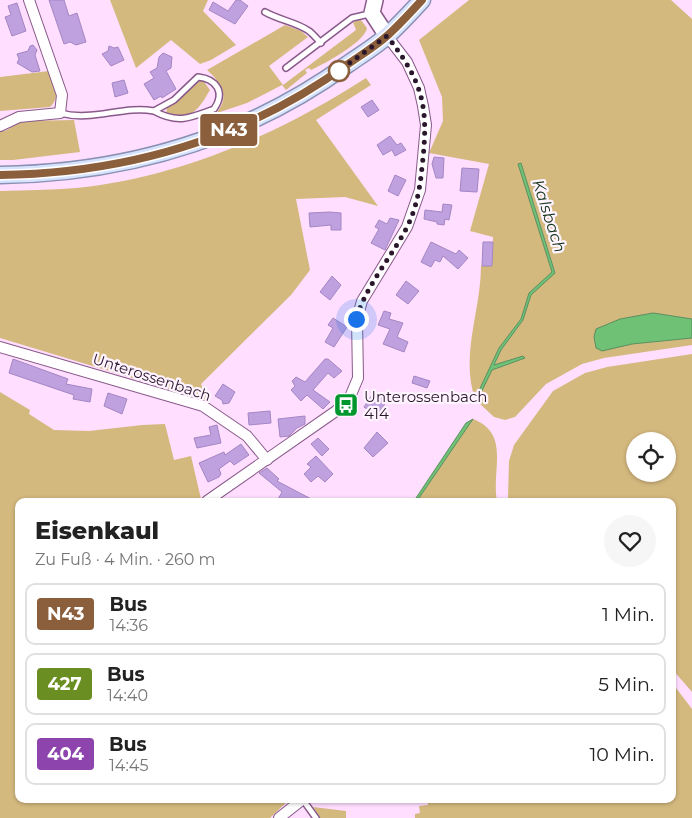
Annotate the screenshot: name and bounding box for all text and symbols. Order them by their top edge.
unlabelled marker [328,60,350,82]
line badge: N43 [200,114,258,146]
text: N43 [210,119,248,141]
water label: Kalsbach [528,177,570,255]
your location [344,307,369,332]
street label: Unterossenbach [90,349,214,405]
place label: Unterossenbach 414 [364,387,487,423]
bus stop icon: Unterossenbach 414 [333,392,359,418]
map controls [626,432,676,482]
button: locate [626,432,676,482]
button: heart [604,515,656,567]
text: Eisenkaul [35,516,159,545]
text: Zu Fuß · 4 Min. · 260 m [35,550,215,569]
text: Bus [109,593,147,616]
text: N43 [47,603,84,625]
text: 1 Min. [602,603,654,626]
text: 14:36 [109,616,148,635]
text: Bus [107,663,145,686]
text: 427 [47,673,82,695]
text: 5 Min. [598,673,654,696]
text: 14:40 [107,686,148,705]
text: Bus [109,733,147,756]
text: 404 [47,743,84,765]
text: 10 Min. [589,743,654,766]
text: 14:45 [109,756,148,775]

